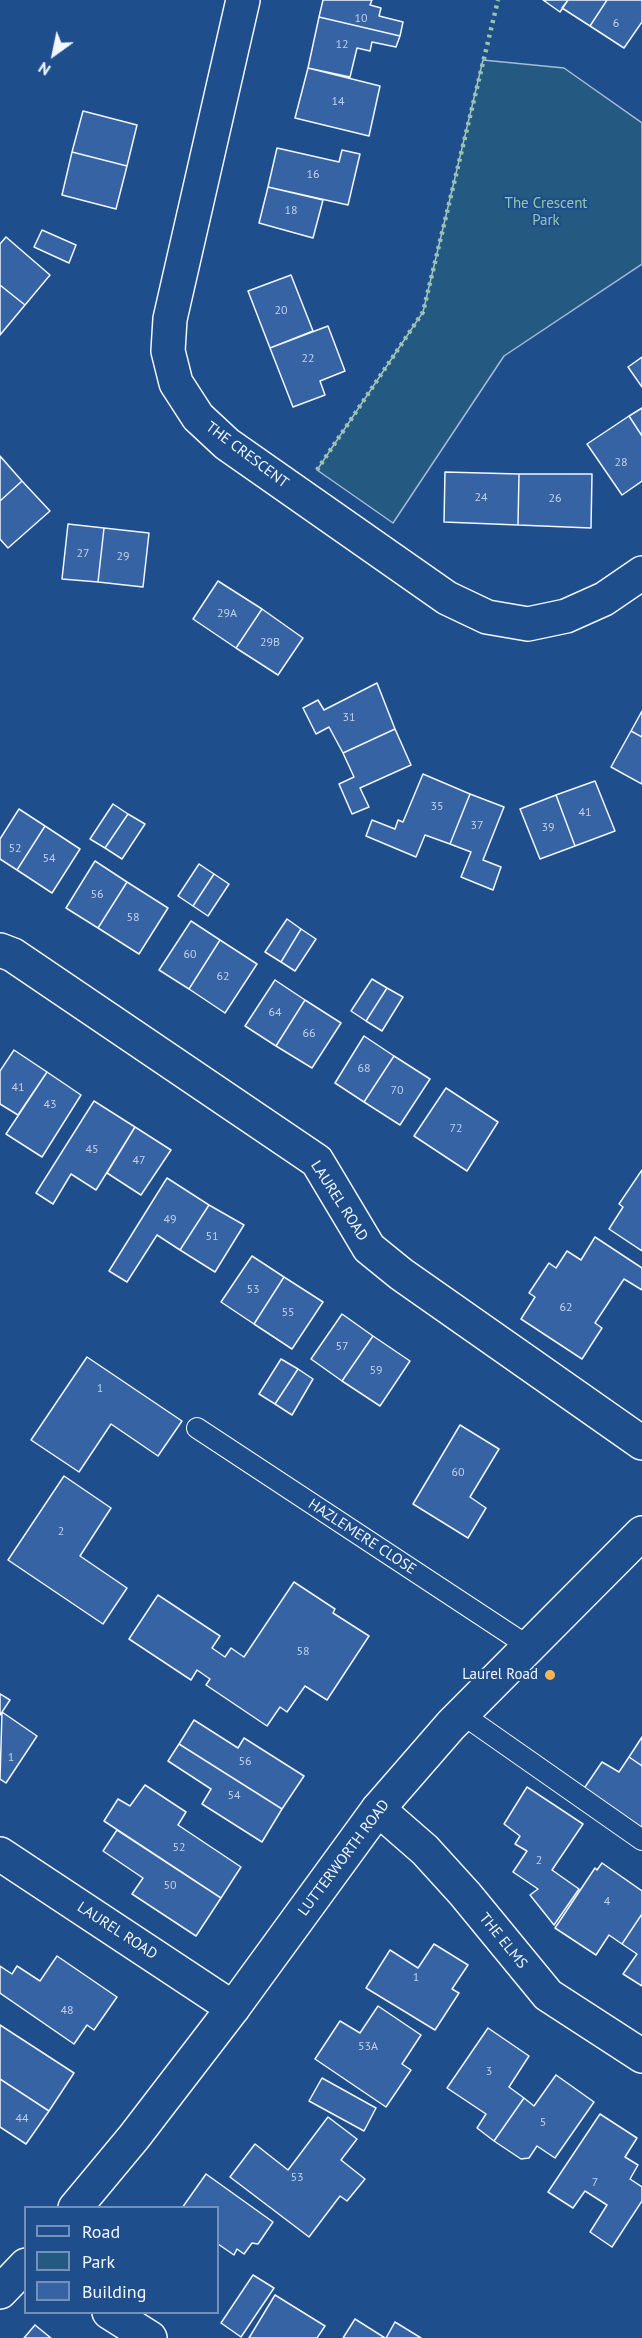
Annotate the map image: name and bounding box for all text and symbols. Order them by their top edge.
house number: 10 [354,12,368,26]
house number: 6 [613,17,619,31]
north arrow [24,24,84,84]
house number: 12 [335,38,349,52]
text: N [34,58,54,80]
house number: 14 [331,95,345,109]
house number: 16 [306,168,320,182]
park label: The Crescent Park [505,195,587,230]
house number: 18 [284,204,298,218]
house number: 20 [274,304,288,318]
house number: 22 [301,352,315,366]
street label: THE CRESCENT [202,418,292,492]
house number: 28 [614,456,628,470]
house number: 24 [474,491,488,505]
house number: 26 [548,492,562,506]
house number: 27 [76,547,90,561]
house number: 29 [116,550,130,564]
house number: 29A [217,607,237,621]
house number: 29B [260,636,280,650]
house number: 31 [342,711,356,725]
house number: 35 [430,800,444,814]
house number: 41 [578,806,592,820]
house number: 37 [470,819,484,833]
house number: 39 [541,821,555,835]
house number: 52 [8,842,22,856]
house number: 54 [42,852,56,866]
house number: 56 [90,888,104,902]
house number: 58 [126,911,140,925]
house number: 60 [183,948,197,962]
house number: 62 [216,970,230,984]
house number: 64 [268,1006,282,1020]
house number: 66 [302,1027,316,1041]
house number: 68 [357,1062,371,1076]
house number: 41 [11,1081,25,1095]
house number: 70 [390,1084,404,1098]
house number: 43 [43,1098,57,1112]
house number: 72 [449,1122,463,1136]
house number: 45 [85,1143,99,1157]
house number: 47 [132,1154,146,1168]
street label: LAUREL ROAD [306,1158,372,1244]
house number: 49 [163,1213,177,1227]
house number: 51 [205,1230,219,1244]
house number: 53 [246,1283,260,1297]
house number: 62 [559,1301,573,1315]
house number: 55 [281,1306,295,1320]
house number: 57 [335,1340,349,1354]
house number: 59 [369,1364,383,1378]
house number: 1 [97,1382,103,1396]
house number: 60 [451,1466,465,1480]
street label: HAZLEMERE CLOSE [305,1495,419,1579]
house number: 2 [58,1525,64,1539]
house number: 58 [296,1645,310,1659]
place label: Laurel Road [462,1666,538,1684]
marker: Laurel Road [543,1668,557,1682]
house number: 1 [8,1751,14,1765]
house number: 56 [238,1755,252,1769]
house number: 54 [227,1789,241,1803]
street label: LUTTERWORTH ROAD [295,1797,393,1919]
house number: 52 [172,1841,186,1855]
house number: 2 [536,1854,542,1868]
house number: 50 [163,1879,177,1893]
house number: 4 [604,1895,610,1909]
street label: LAUREL ROAD [74,1898,160,1964]
street label: THE ELMS [475,1910,531,1972]
house number: 1 [413,1971,419,1985]
house number: 48 [60,2004,74,2018]
house number: 53A [358,2040,378,2054]
house number: 3 [486,2065,492,2079]
house number: 44 [15,2112,29,2126]
house number: 5 [540,2116,546,2130]
house number: 53 [290,2171,304,2185]
house number: 7 [592,2176,598,2190]
legend [24,2206,219,2314]
text: Road [82,2220,120,2243]
text: Park [82,2250,115,2273]
text: Building [82,2280,146,2303]

